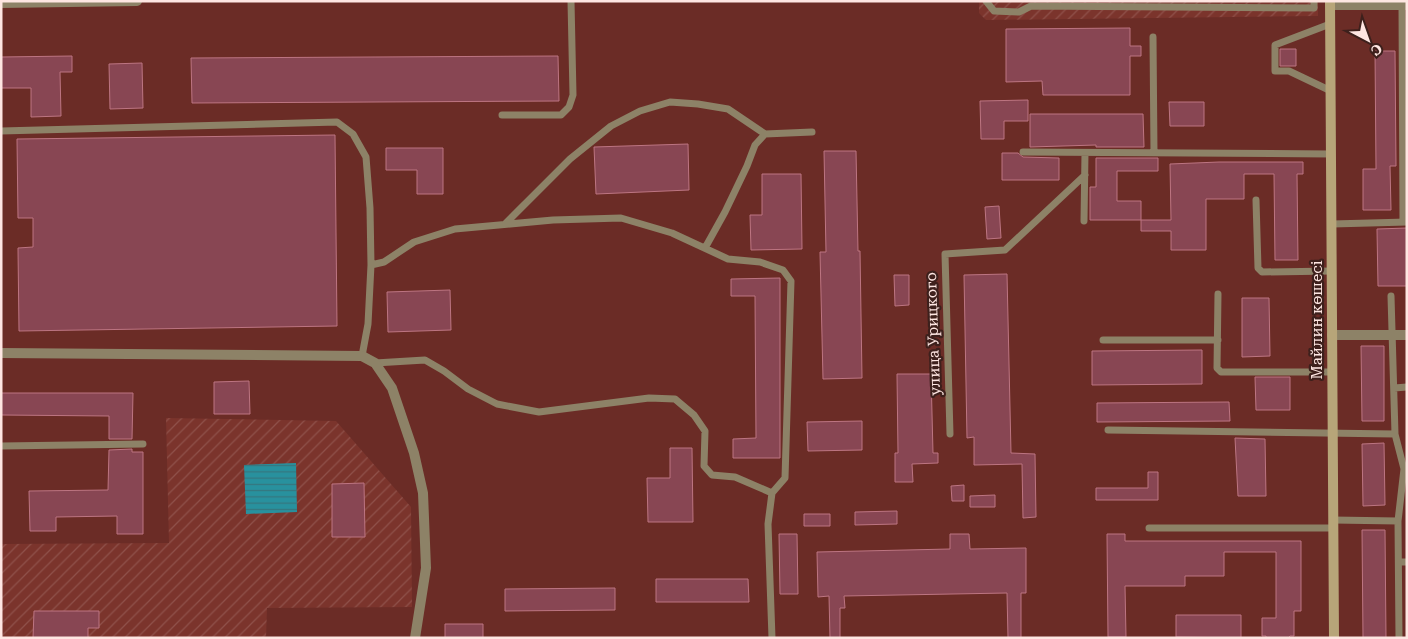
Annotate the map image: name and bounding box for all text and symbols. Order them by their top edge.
north arrow [1343,15,1393,65]
text: С [1367,41,1385,59]
street label: Майлин көшесі [1308,260,1326,379]
street label: улица Урицкого [922,272,944,396]

